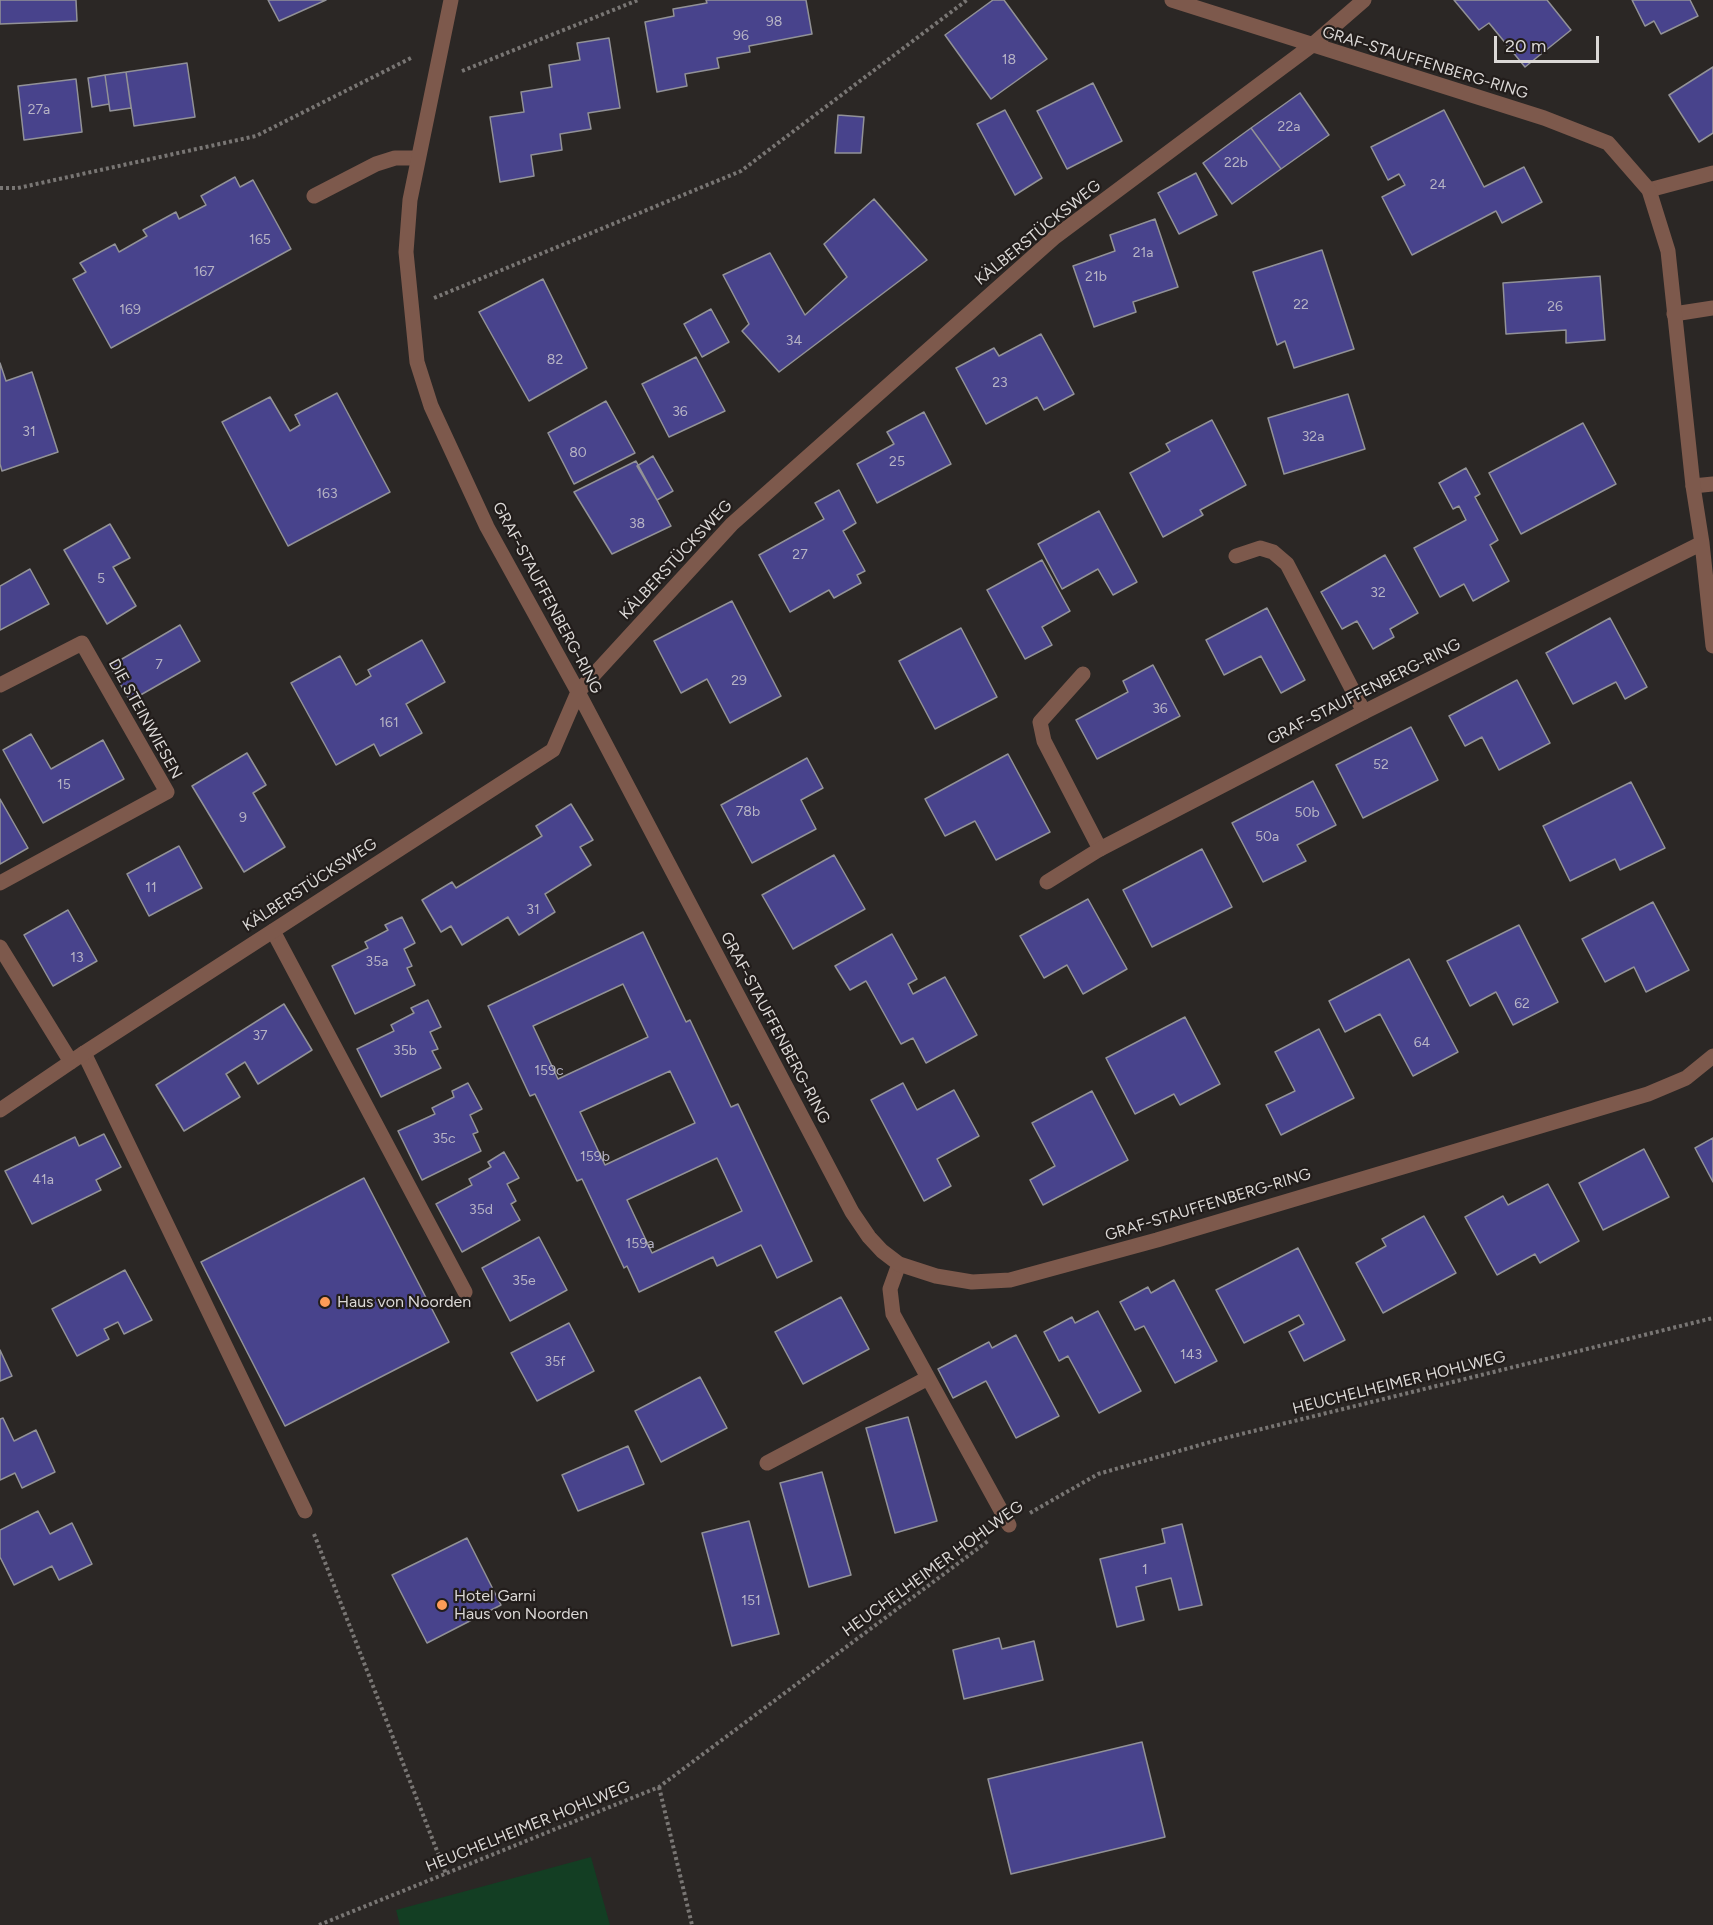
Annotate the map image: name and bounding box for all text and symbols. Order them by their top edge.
house number: 98 [766,14,782,30]
street label: GRAF-STAUFFENBERG-RING [1320,22,1530,104]
scale bar [1497,24,1602,62]
house number: 96 [733,28,749,44]
text: 20 m [1505,35,1546,57]
house number: 18 [1002,52,1016,68]
house number: 27a [28,102,50,118]
house number: 22a [1278,119,1300,135]
house number: 22b [1224,155,1248,171]
street label: KÄLBERSTÜCKSWEG [971,176,1105,290]
house number: 24 [1430,177,1446,193]
house number: 165 [249,232,271,248]
house number: 21a [1133,245,1153,261]
house number: 167 [193,264,215,280]
house number: 21b [1085,269,1107,285]
house number: 22 [1293,297,1309,313]
house number: 26 [1547,299,1563,315]
house number: 169 [119,302,141,318]
house number: 34 [786,333,802,349]
house number: 82 [547,352,563,368]
house number: 23 [992,375,1008,391]
house number: 36 [672,404,688,420]
house number: 31 [22,424,36,440]
house number: 32a [1302,429,1324,445]
house number: 80 [569,445,587,461]
house number: 25 [889,454,905,470]
house number: 163 [316,486,338,502]
street label: KÄLBERSTÜCKSWEG [616,496,736,624]
street label: GRAF-STAUFFENBERG-RING [488,499,606,697]
house number: 38 [629,516,645,532]
house number: 27 [792,547,808,563]
house number: 5 [97,571,105,587]
house number: 32 [1370,585,1386,601]
street label: GRAF-STAUFFENBERG-RING [1264,635,1464,749]
street label: DIE STEINWIESEN [104,656,186,782]
house number: 7 [155,657,163,673]
house number: 29 [731,673,747,689]
house number: 36 [1152,701,1168,717]
house number: 161 [379,715,399,731]
house number: 52 [1373,757,1389,773]
house number: 15 [57,777,71,793]
house number: 78b [736,804,760,820]
house number: 50b [1294,805,1320,821]
house number: 9 [239,810,247,826]
house number: 50a [1255,829,1279,845]
street label: KÄLBERSTÜCKSWEG [239,834,381,936]
house number: 11 [145,880,157,896]
house number: 31 [526,902,540,918]
street label: GRAF-STAUFFENBERG-RING [716,929,834,1127]
house number: 13 [70,950,84,966]
house number: 35a [366,954,388,970]
house number: 62 [1514,996,1530,1012]
house number: 37 [252,1028,268,1044]
house number: 64 [1414,1035,1430,1051]
house number: 35b [393,1043,417,1059]
house number: 159c [534,1063,564,1079]
house number: 35c [432,1131,456,1147]
house number: 159b [580,1149,610,1165]
street label: GRAF-STAUFFENBERG-RING [1103,1164,1313,1246]
house number: 41a [32,1172,54,1188]
house number: 35d [469,1202,493,1218]
house number: 159a [626,1236,654,1252]
house number: 35e [512,1273,536,1289]
place label: Haus von Noorden [337,1292,471,1312]
marker: Haus von Noorden [318,1295,332,1309]
house number: 143 [1180,1347,1202,1363]
street label: HEUCHELHEIMER HOHLWEG [1291,1347,1507,1419]
house number: 35f [545,1354,565,1370]
street label: HEUCHELHEIMER HOHLWEG [839,1497,1027,1641]
house number: 1 [1142,1562,1148,1578]
place label: Hotel Garni Haus von Noorden [454,1586,588,1624]
house number: 151 [741,1593,761,1609]
marker: Hotel Garni Haus von Noorden [435,1598,449,1612]
street label: HEUCHELHEIMER HOHLWEG [423,1777,633,1877]

